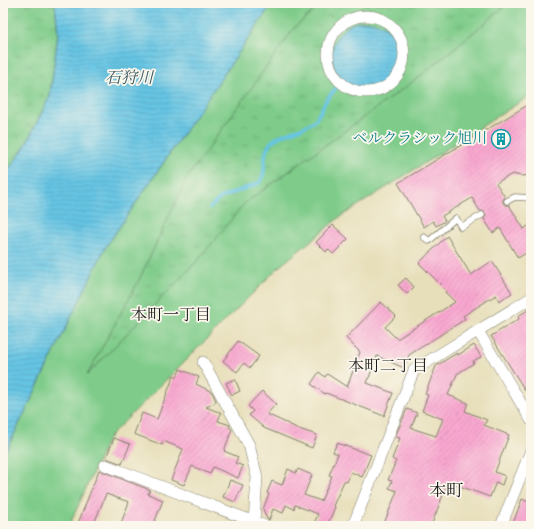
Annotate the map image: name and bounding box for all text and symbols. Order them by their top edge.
water label: 石狩川 [105,68,155,91]
building icon: ベルクラシック旭川 [490,128,512,150]
place label: ベルクラシック旭川 [353,129,487,150]
district label: 本町一丁目 [131,305,211,328]
district label: 本町二丁目 [348,356,428,379]
district label: 本町 [429,480,463,504]

